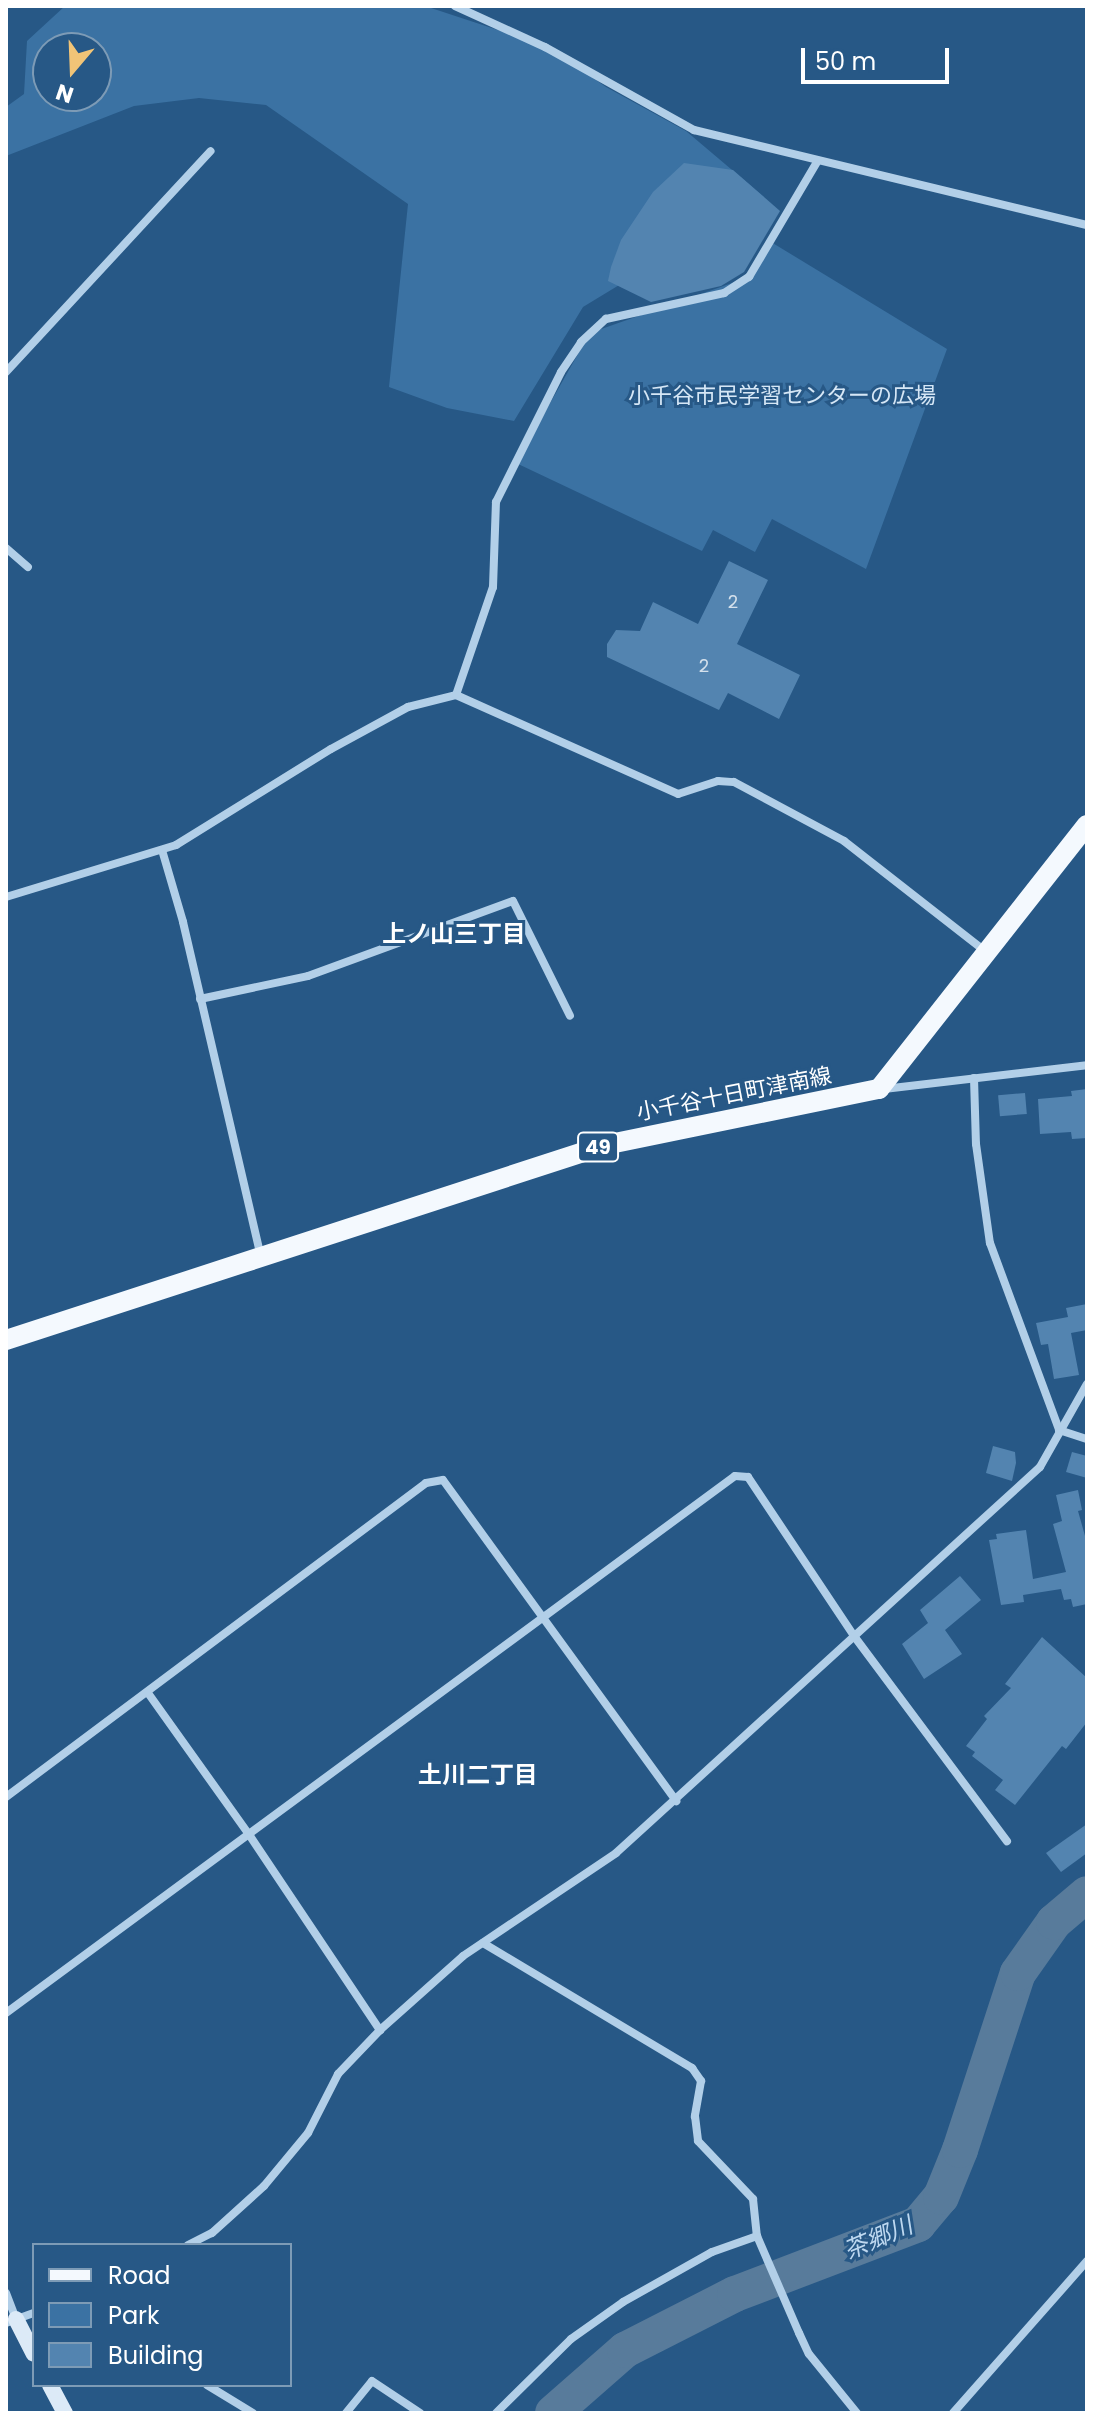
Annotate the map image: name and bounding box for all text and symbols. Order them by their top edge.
north arrow [32,32,112,112]
scale bar [805,32,953,82]
text: 50 m [815,45,876,78]
text: N [52,76,78,111]
park label: 小千谷市民学習センターの広場 [628,383,936,409]
house number: 2 [728,591,738,613]
house number: 2 [699,655,709,677]
district label: 上ノ山三丁目 [382,920,526,948]
street label: 小千谷十日町津南線 [634,1062,834,1126]
road number: 49 [576,1131,620,1163]
district label: 土川二丁目 [418,1761,538,1789]
water label: 茶郷川 [839,2211,917,2265]
legend [32,2243,292,2387]
text: Road [108,2259,170,2292]
text: Park [108,2299,159,2332]
text: Building [108,2339,204,2372]

